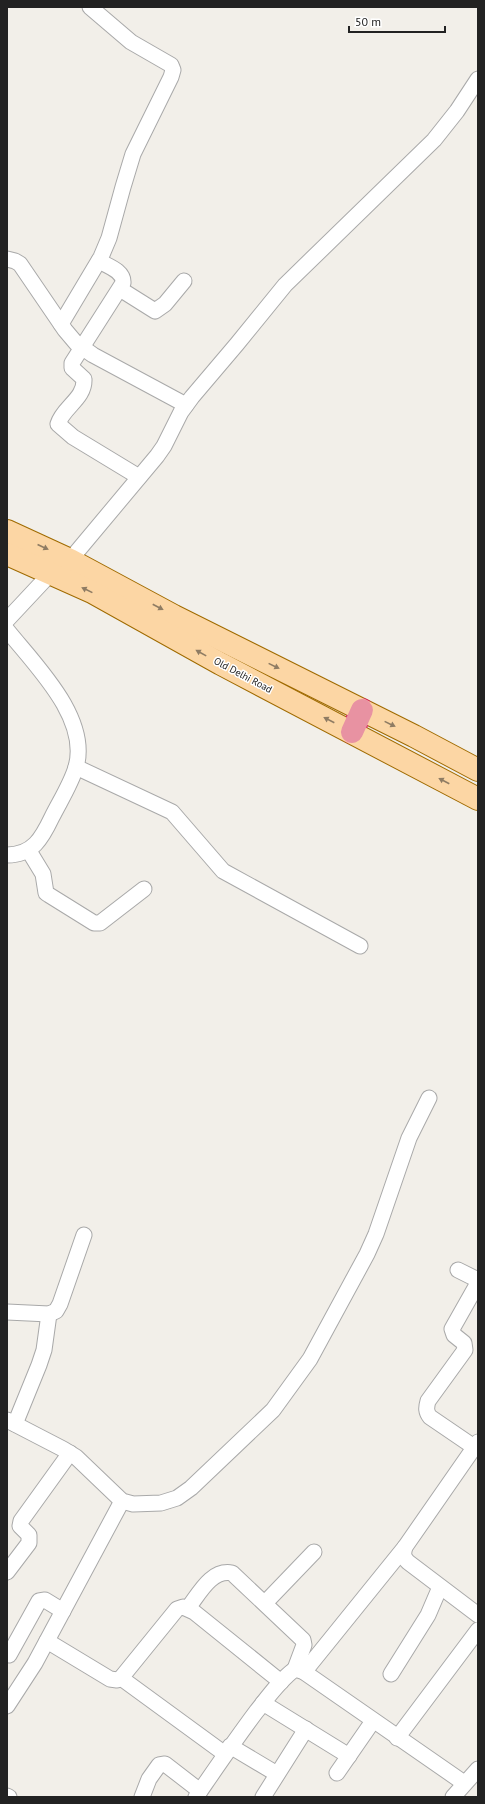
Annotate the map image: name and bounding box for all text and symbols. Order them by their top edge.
scale bar [349,8,445,34]
text: 50 m [355,14,381,29]
one-way arrow [37,544,48,550]
one-way arrow [82,587,93,593]
one-way arrow [152,604,164,611]
one-way arrow [195,650,207,657]
street label: Old Delhi Road [212,654,274,696]
one-way arrow [268,663,279,669]
one-way arrow [323,717,335,723]
one-way arrow [384,721,396,727]
one-way arrow [438,777,449,784]

